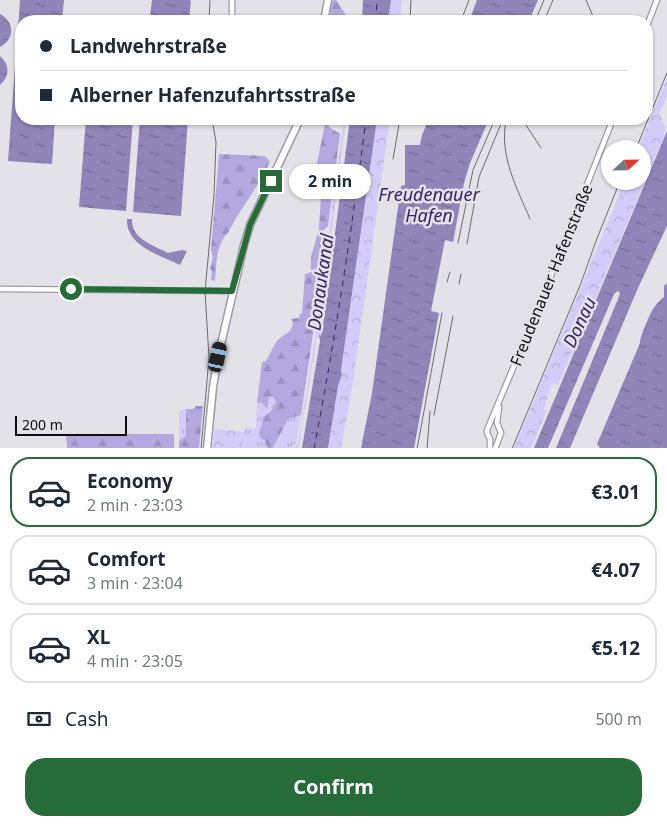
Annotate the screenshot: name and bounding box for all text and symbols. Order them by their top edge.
text: Landwehrstraße [70,33,227,59]
text: Alberner Hafenzufahrtsstraße [70,82,356,108]
north arrow [601,140,651,190]
map controls [601,140,651,190]
callout: 2 min [288,164,371,198]
route end [260,170,282,192]
text: 2 min [308,170,352,192]
street label: Freudenauer Hafenstraße [504,181,598,369]
water label: Freudenauer Hafen [378,182,481,227]
water label: Donaukanal [301,232,339,332]
route start [60,278,82,300]
water label: Donau [557,293,601,351]
car [207,341,228,373]
scale bar [15,413,128,437]
text: 200 m [22,415,63,434]
text: Economy [87,468,173,494]
icon: car [27,470,72,515]
text: €3.01 [591,479,640,505]
text: 2 min · 23:03 [87,494,183,516]
text: Comfort [87,546,166,572]
icon: car [27,548,72,593]
text: €4.07 [591,557,640,583]
text: 3 min · 23:04 [87,572,183,594]
text: XL [87,624,110,650]
icon: car [27,626,72,671]
text: €5.12 [591,635,640,661]
text: 4 min · 23:05 [87,650,183,672]
icon: cash [25,705,53,733]
text: Cash [65,706,109,732]
text: 500 m [595,708,642,730]
button: Confirm [25,758,642,816]

